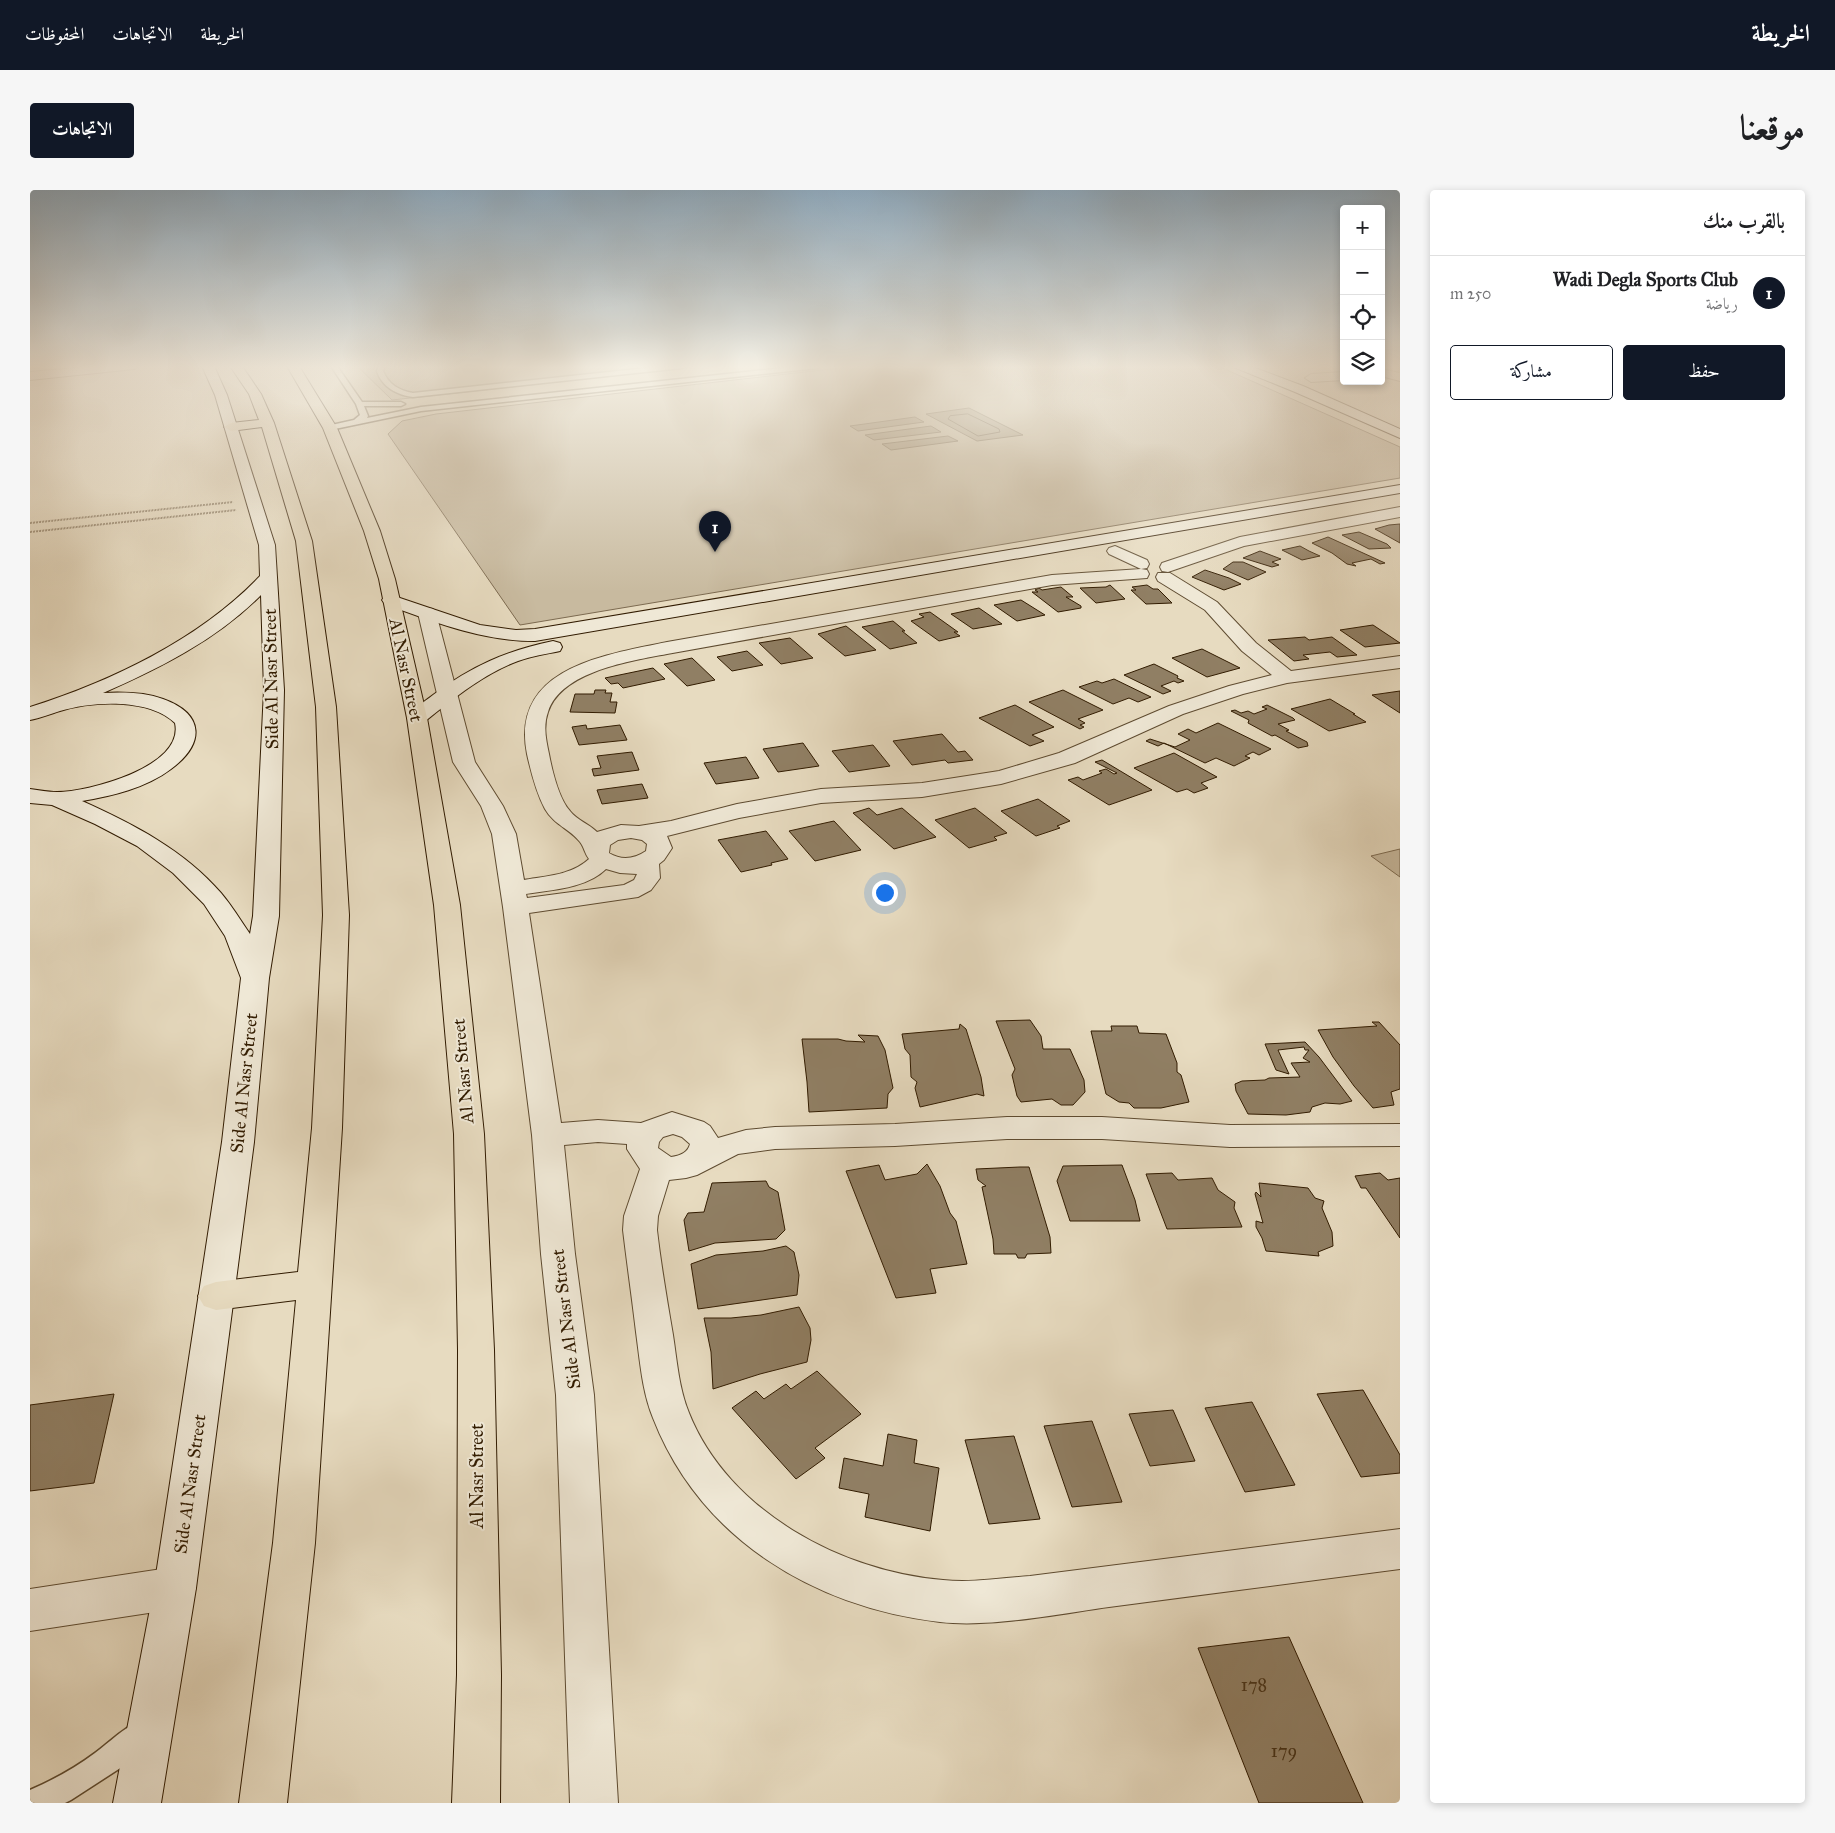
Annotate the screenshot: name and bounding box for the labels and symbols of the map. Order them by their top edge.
pin: 1 [699,511,731,552]
street label: Side Al Nasr Street [259,608,283,750]
street label: Al Nasr Street [384,615,428,724]
your location [872,880,898,906]
street label: Side Al Nasr Street [226,1011,262,1154]
street label: Al Nasr Street [447,1017,479,1125]
street label: Side Al Nasr Street [546,1247,586,1390]
street label: Side Al Nasr Street [169,1412,211,1555]
street label: Al Nasr Street [466,1423,488,1530]
house number: 178 [1241,1674,1267,1696]
house number: 179 [1271,1740,1297,1762]

